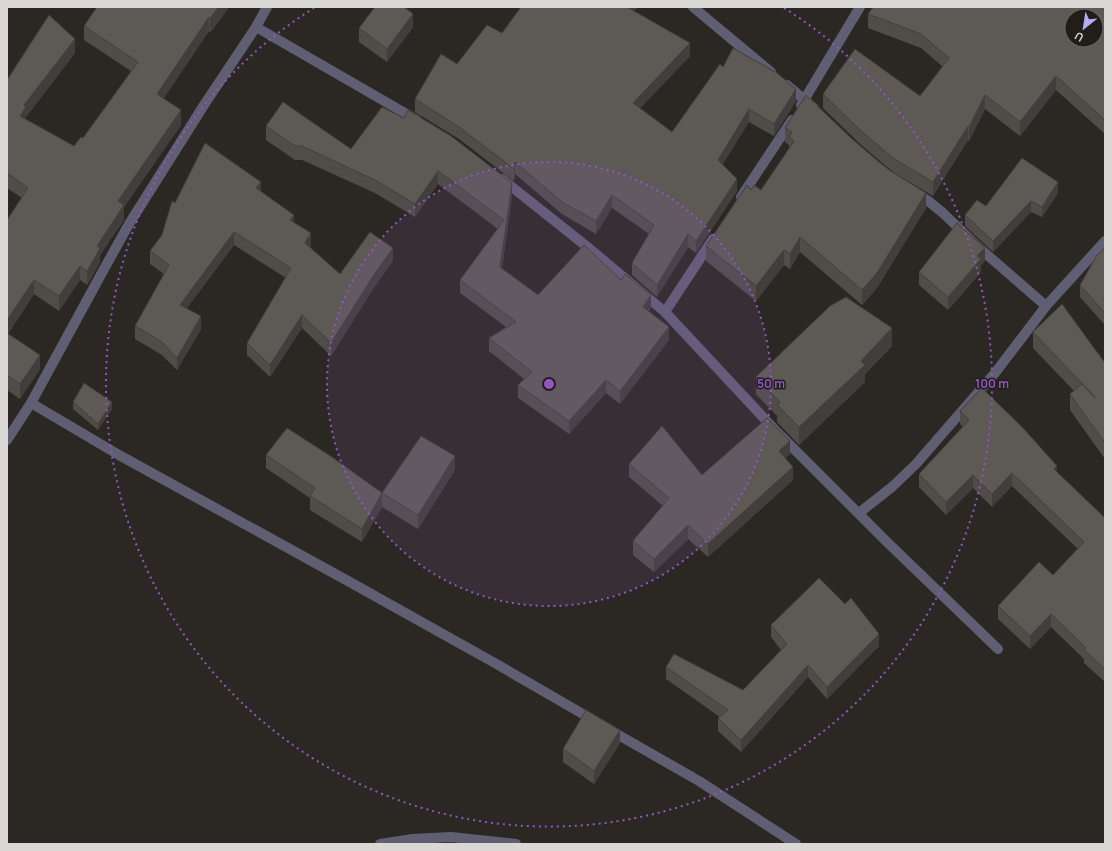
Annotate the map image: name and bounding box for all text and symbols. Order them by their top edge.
north arrow [1064,8,1104,48]
text: U [1072,29,1086,46]
text: 50 m [757,375,785,392]
text: 100 m [975,375,1009,392]
centre of rings [542,377,556,391]

